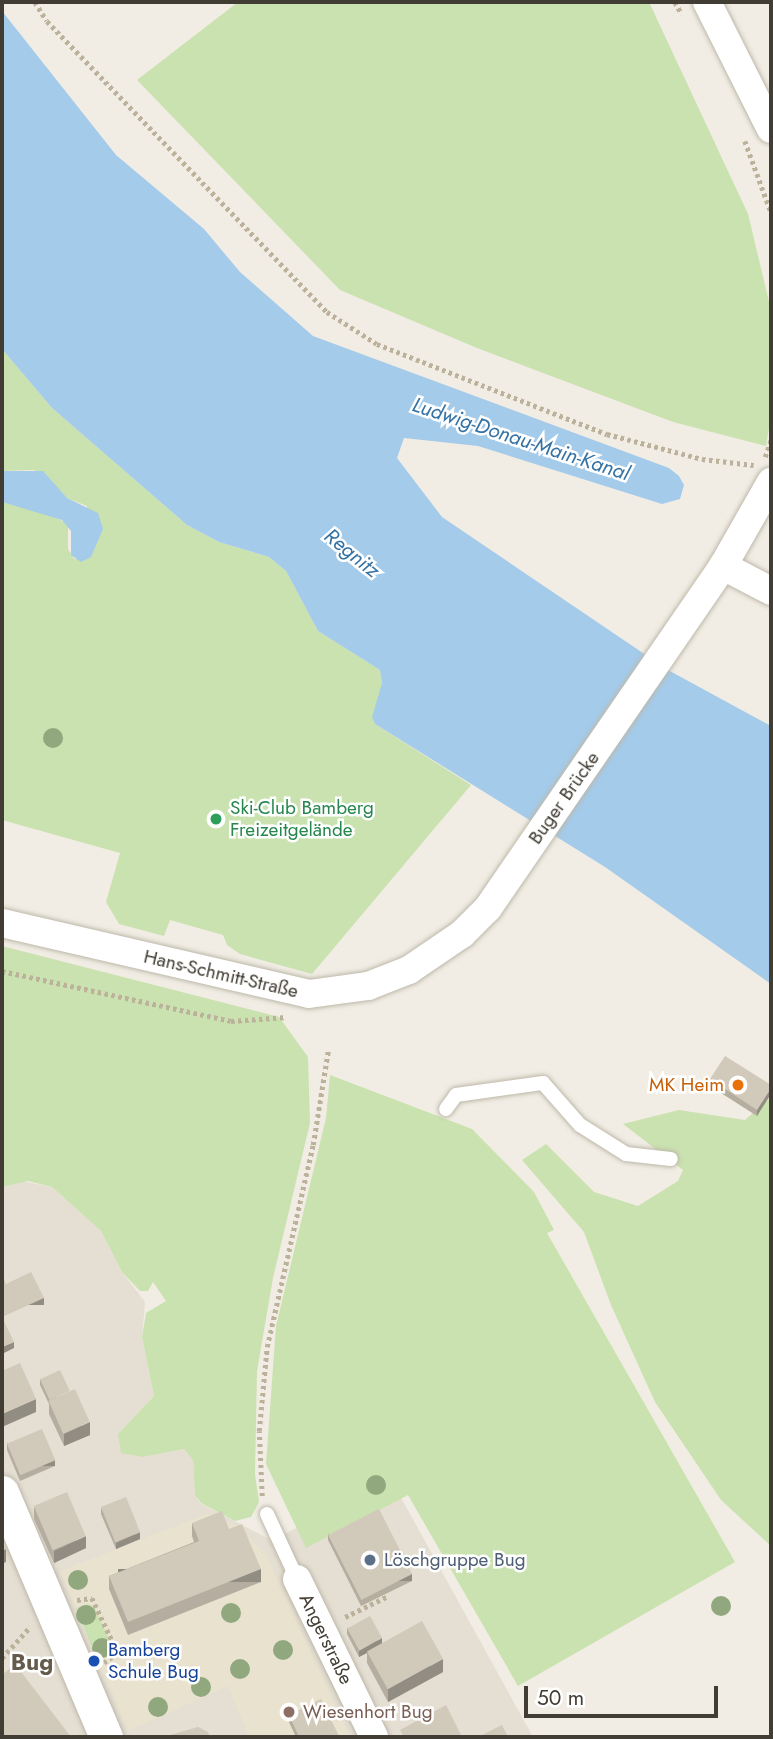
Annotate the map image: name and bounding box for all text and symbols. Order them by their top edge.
water label: Ludwig-Donau-Main-Kanal [409,392,633,486]
water label: Regnitz [319,523,385,583]
street label: Buger Brücke [524,747,604,849]
place label: Ski-Club Bamberg Freizeitgelände [230,797,374,841]
marker: Ski-Club Bamberg Freizeitgelände [208,811,224,827]
street label: Hans-Schmitt-Straße [142,945,300,1003]
place label: MK Heim [649,1074,724,1096]
marker: MK Heim [730,1077,746,1093]
place label: Löschgruppe Bug [384,1549,526,1571]
marker: Löschgruppe Bug [362,1552,378,1568]
street label: Angerstraße [294,1590,358,1688]
place label: Bamberg Schule Bug [108,1639,199,1683]
district label: Bug [11,1648,53,1676]
marker: Bamberg Schule Bug [86,1653,102,1669]
scale bar [528,1672,722,1716]
text: 50 m [537,1683,584,1713]
place label: Wiesenhort Bug [303,1701,432,1723]
marker: Wiesenhort Bug [281,1704,297,1720]

